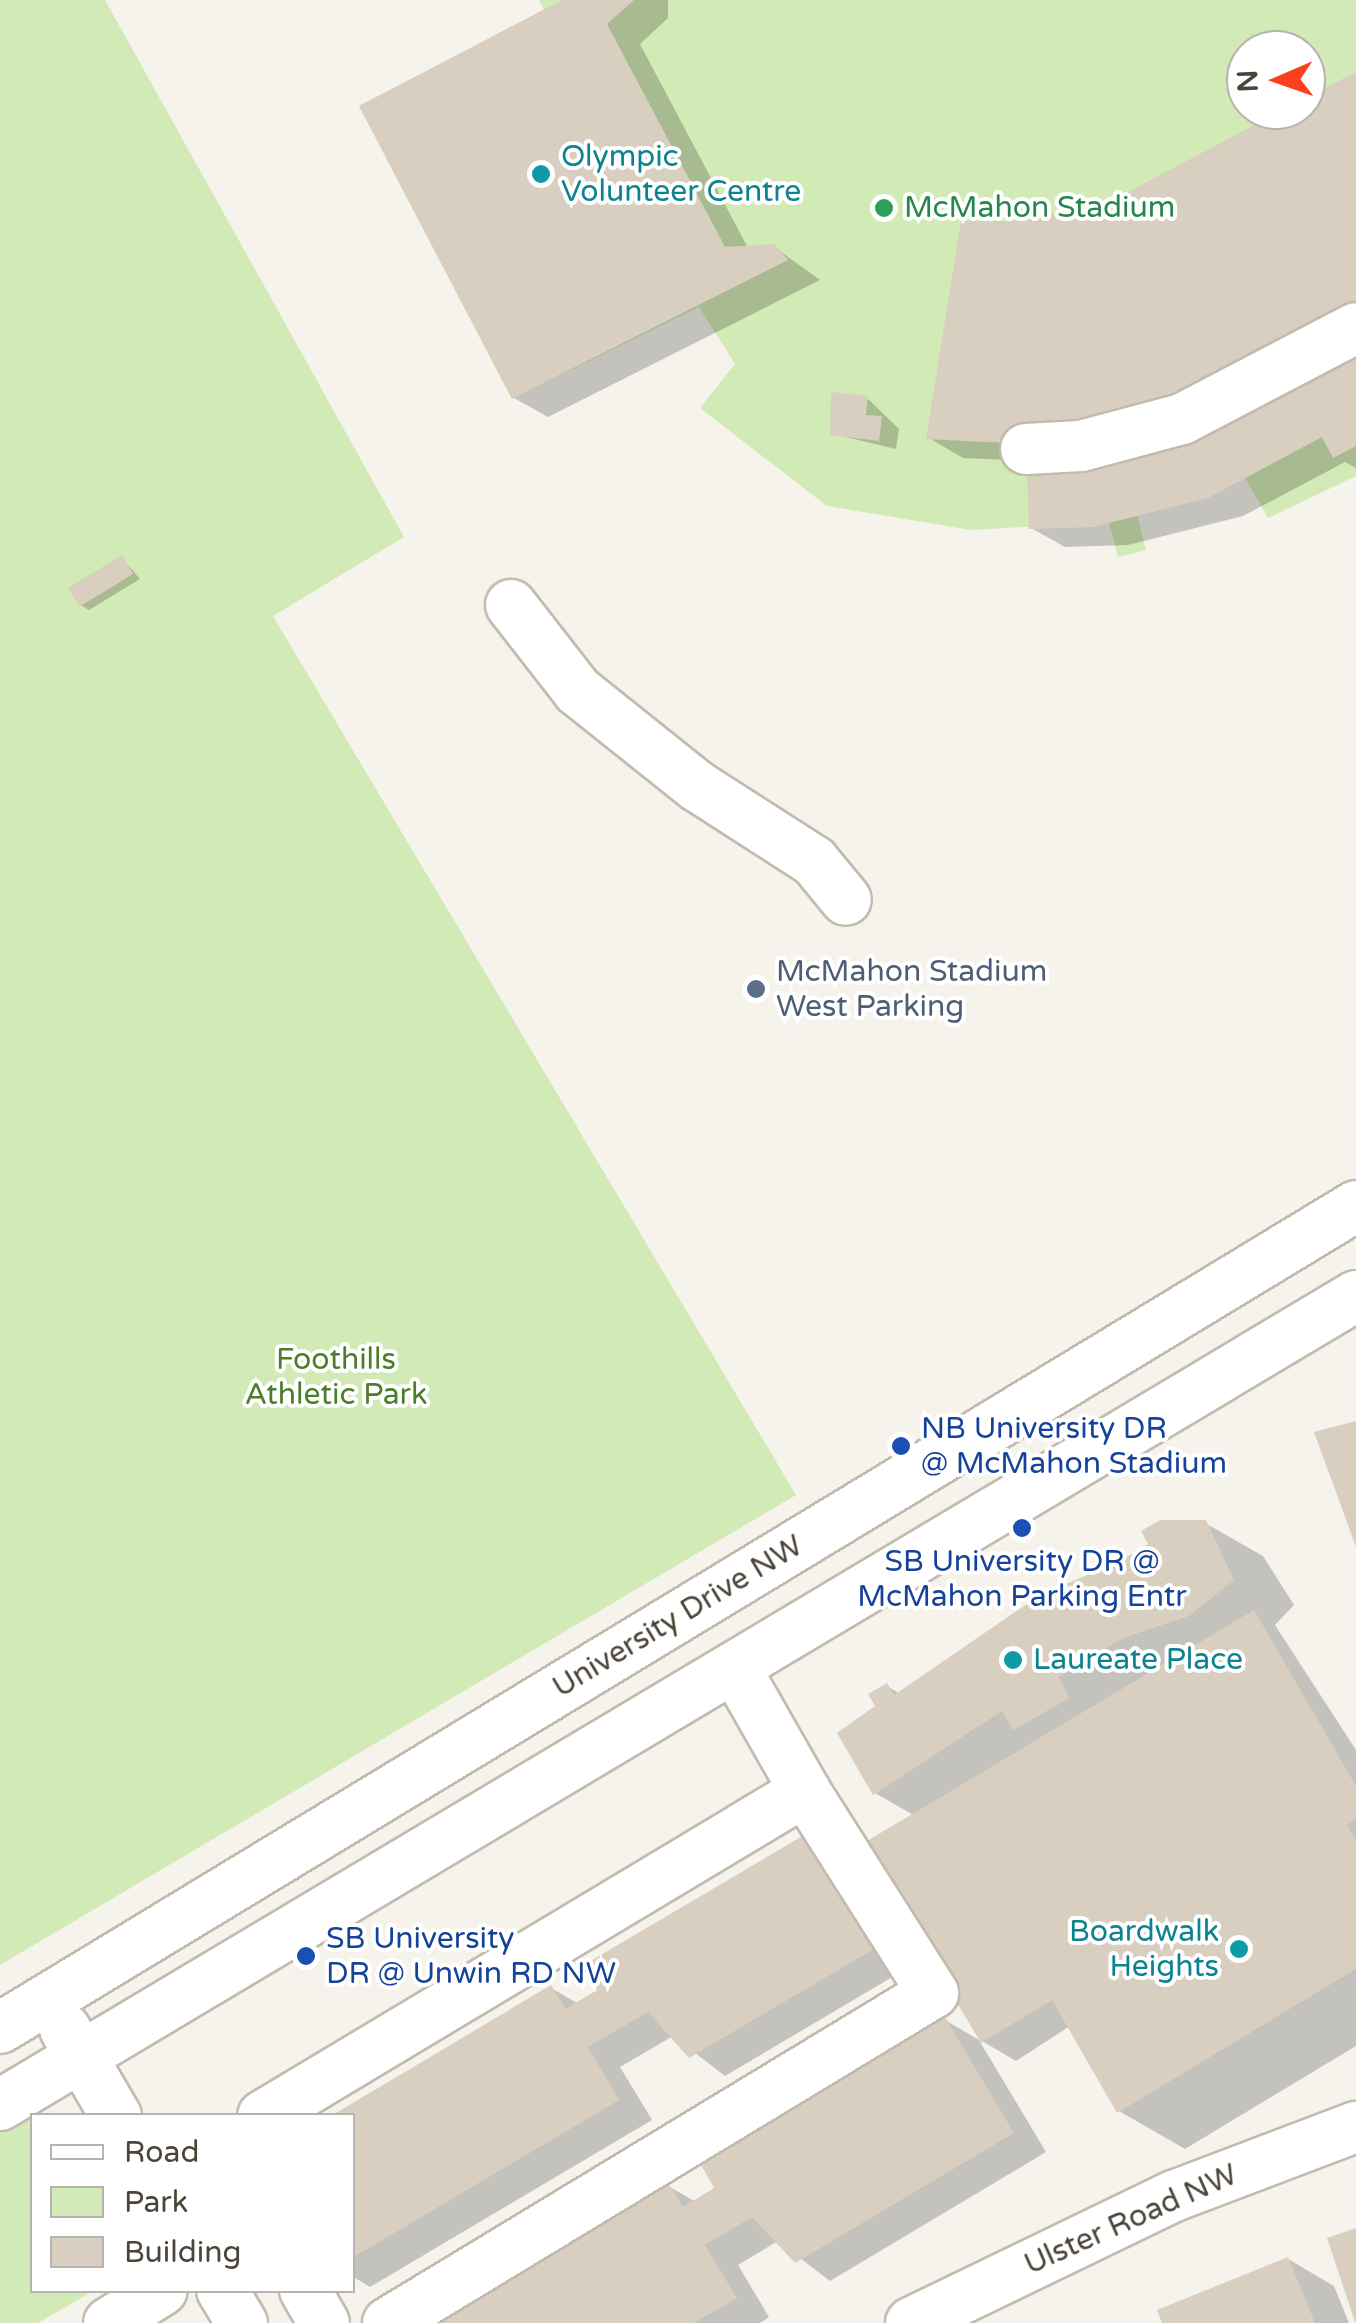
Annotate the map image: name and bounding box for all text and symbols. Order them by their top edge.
north arrow [1226,30,1326,130]
text: N [1231,69,1265,93]
place label: Olympic Volunteer Centre [561,139,801,210]
marker: Olympic Volunteer Centre [530,163,552,185]
place label: McMahon Stadium [904,190,1175,226]
marker: McMahon Stadium [873,197,895,219]
place label: McMahon Stadium West Parking [776,954,1047,1024]
marker: McMahon Stadium West Parking [745,978,767,1000]
park label: Foothills Athletic Park [245,1342,427,1412]
place label: NB University DR @ McMahon Stadium [921,1411,1227,1482]
marker: NB University DR @ McMahon Stadium [890,1435,912,1457]
marker: SB University DR @ McMahon Parking Entr [1011,1517,1033,1539]
street label: University Drive NW [546,1528,810,1706]
place label: SB University DR @ McMahon Parking Entr [857,1544,1187,1614]
place label: Laureate Place [1033,1642,1243,1678]
marker: Laureate Place [1002,1649,1024,1671]
place label: Boardwalk Heights [1069,1914,1219,1984]
place label: SB University DR @ Unwin RD NW [326,1921,616,1992]
marker: Boardwalk Heights [1228,1938,1250,1960]
marker: SB University DR @ Unwin RD NW [295,1945,317,1967]
legend [30,2113,355,2293]
text: Road [124,2134,199,2171]
street label: Ulster Road NW [1019,2157,1243,2283]
text: Park [124,2184,188,2221]
text: Building [124,2234,241,2271]

